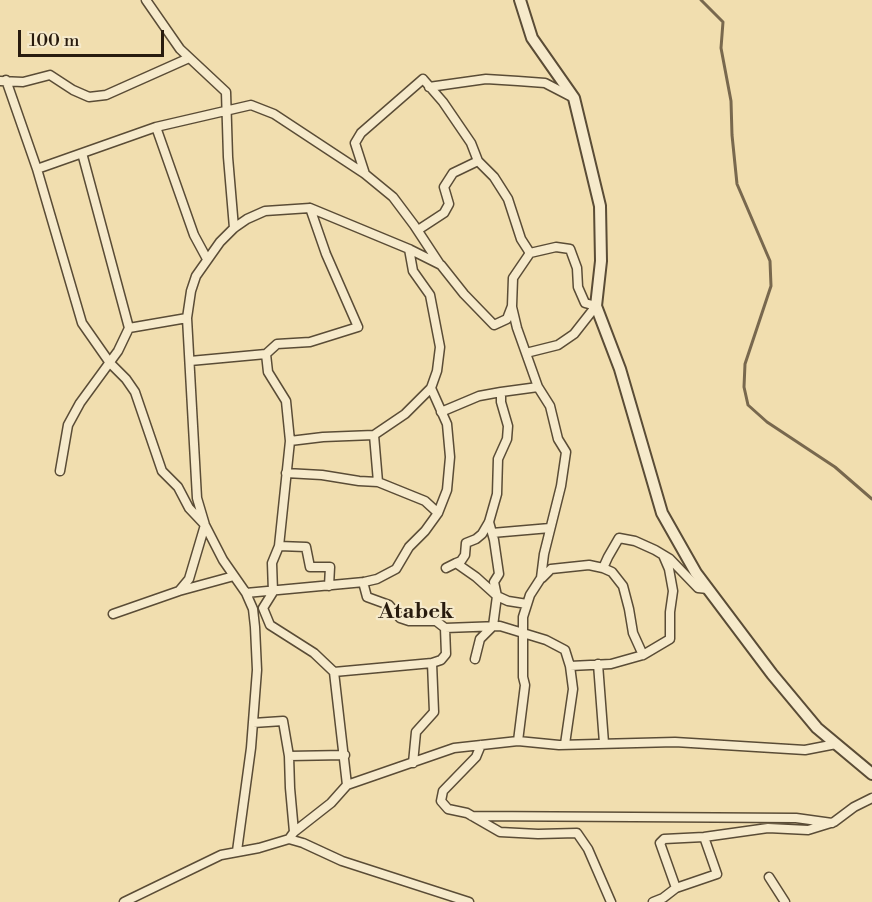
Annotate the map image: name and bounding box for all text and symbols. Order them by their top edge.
scale bar [21,18,166,56]
text: 100 m [29,29,80,52]
district label: Atabek [378,600,454,626]

